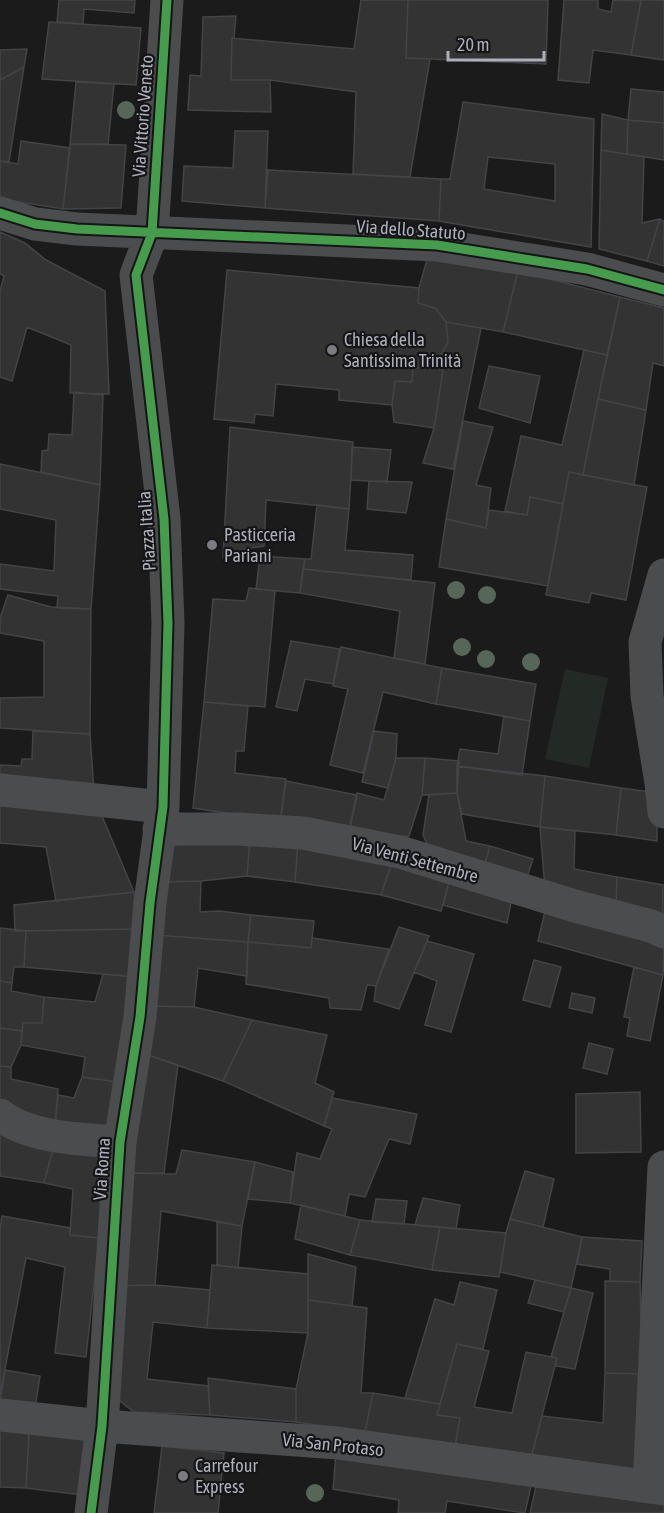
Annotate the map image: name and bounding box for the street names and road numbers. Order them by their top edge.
street label: Via Vittorio Veneto [128,54,157,178]
street label: Via dello Statuto [356,215,466,244]
street label: Piazza Italia [133,490,160,572]
street label: Via Venti Settembre [350,833,481,886]
street label: Via Roma [89,1137,114,1201]
street label: Via San Protaso [281,1429,385,1460]

